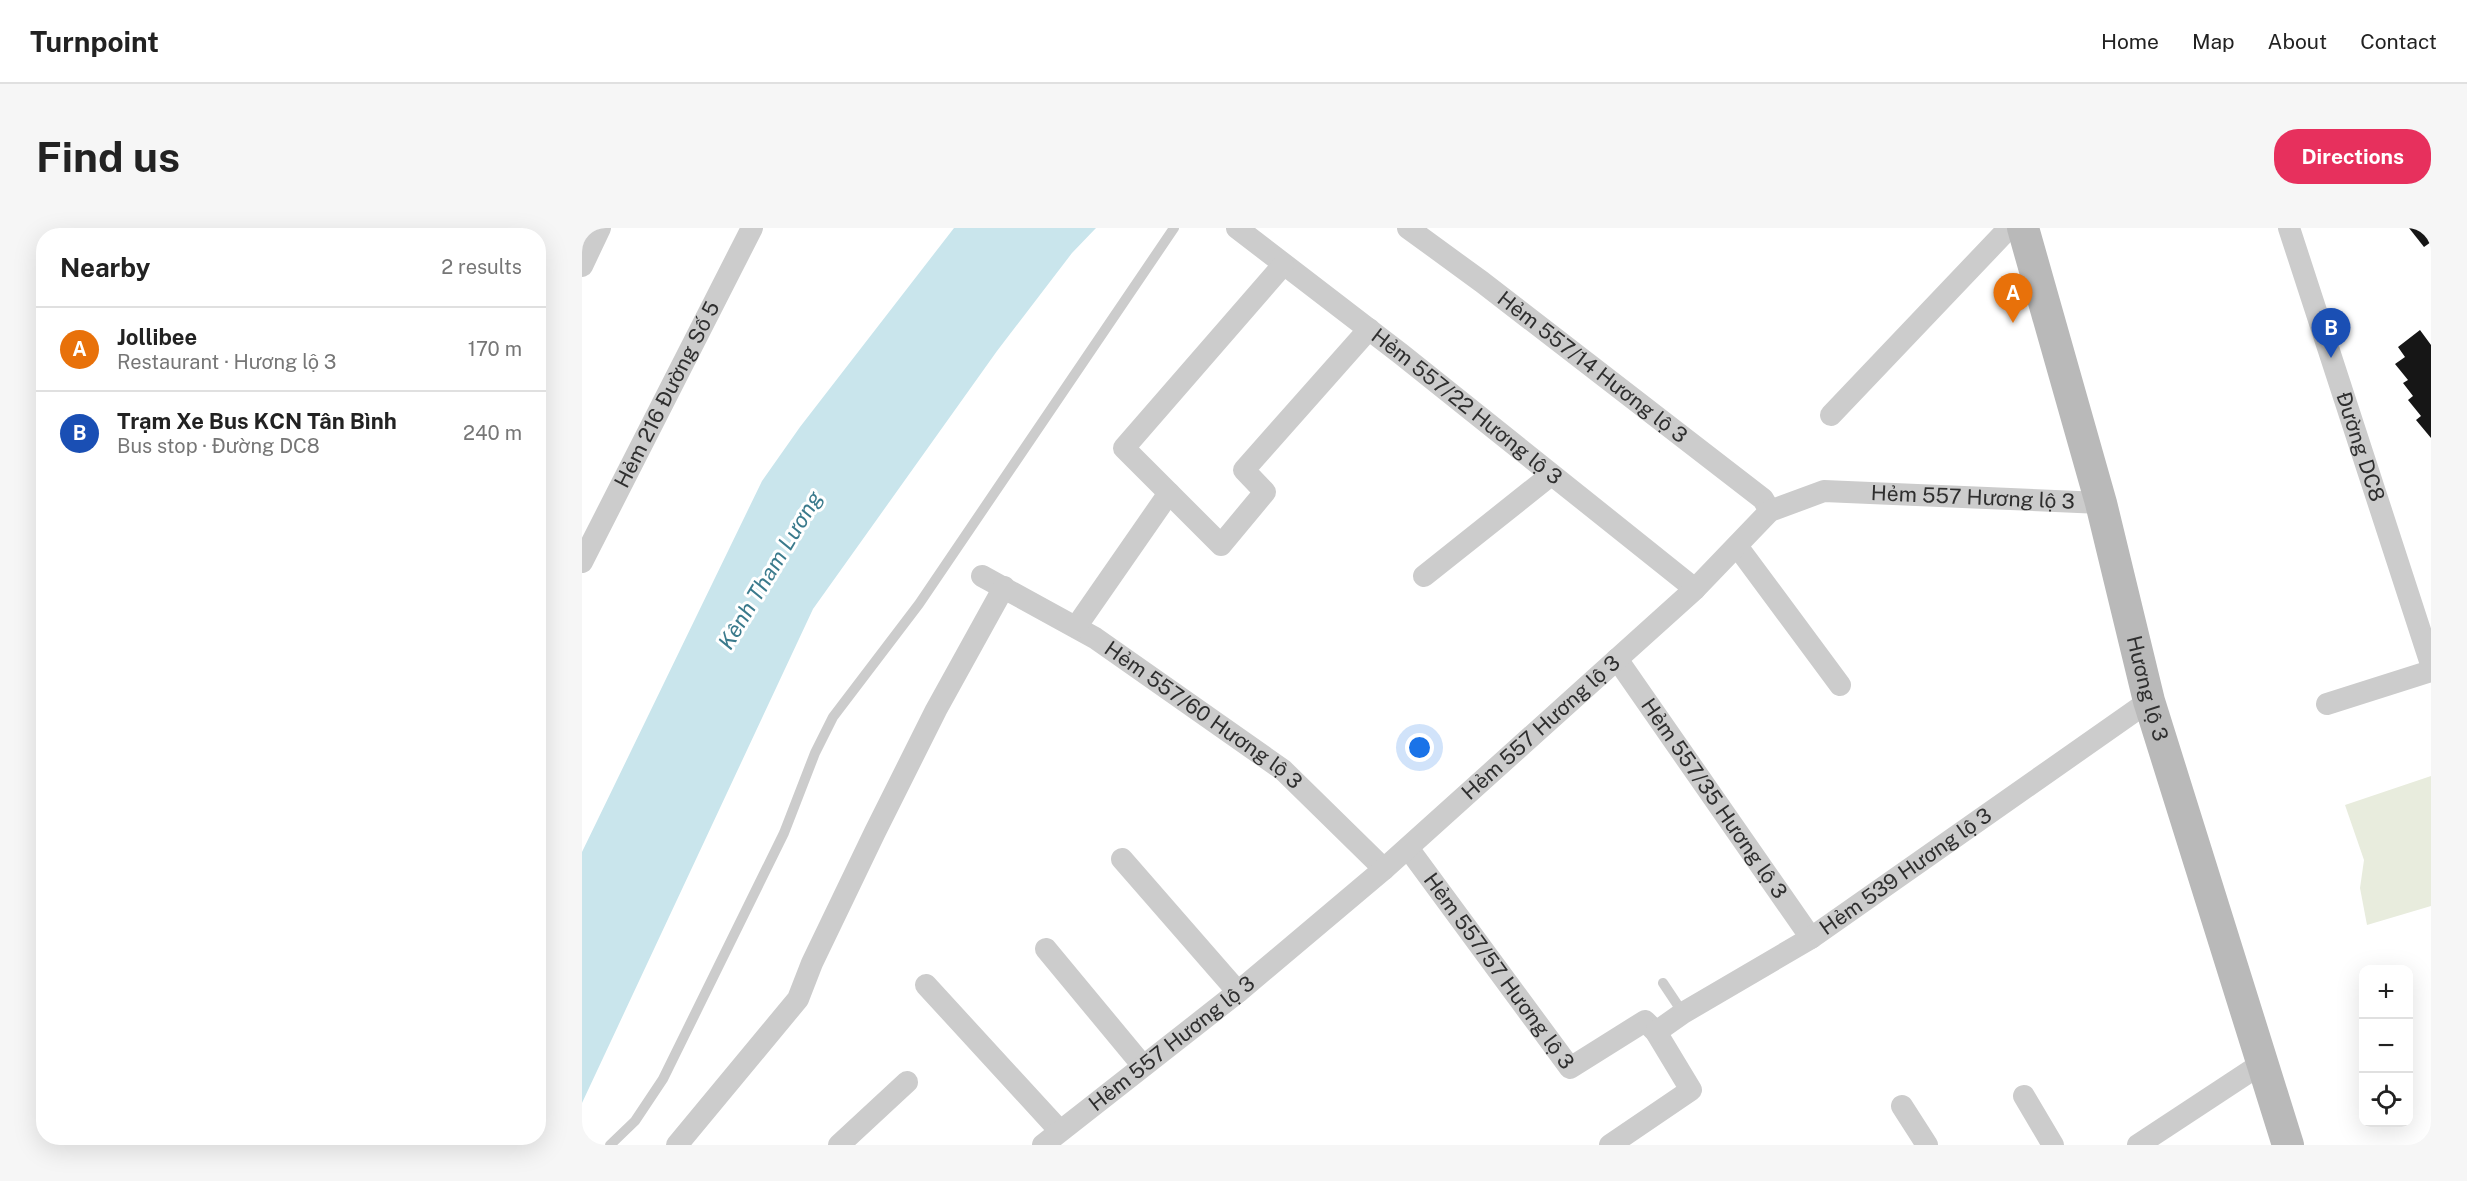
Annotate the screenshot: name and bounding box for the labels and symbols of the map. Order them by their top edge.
pin: A [1994,274,2032,323]
street label: Hẻm 557/14 Hương lộ 3 [1493,286,1693,448]
street label: Hẻm 216 Đường Số 5 [609,297,725,492]
pin: B [2312,308,2350,358]
street label: Hẻm 557/22 Hương lộ 3 [1367,323,1567,490]
street label: Đường DC8 [2331,389,2390,504]
street label: Hẻm 557 Hương lộ 3 [1870,480,2075,514]
water label: Kênh Tham Lương [713,485,828,654]
street label: Hương lộ 3 [2122,633,2174,744]
street label: Hẻm 557/60 Hương lộ 3 [1100,636,1308,794]
street label: Hẻm 557 Hương lộ 3 [1456,650,1625,805]
street label: Hẻm 557/35 Hương lộ 3 [1636,693,1793,903]
your location [1405,733,1434,762]
street label: Hẻm 539 Hương lộ 3 [1815,802,1996,940]
street label: Hẻm 557/57 Hương lộ 3 [1419,868,1580,1074]
street label: Hẻm 557 Hương lộ 3 [1084,970,1260,1116]

